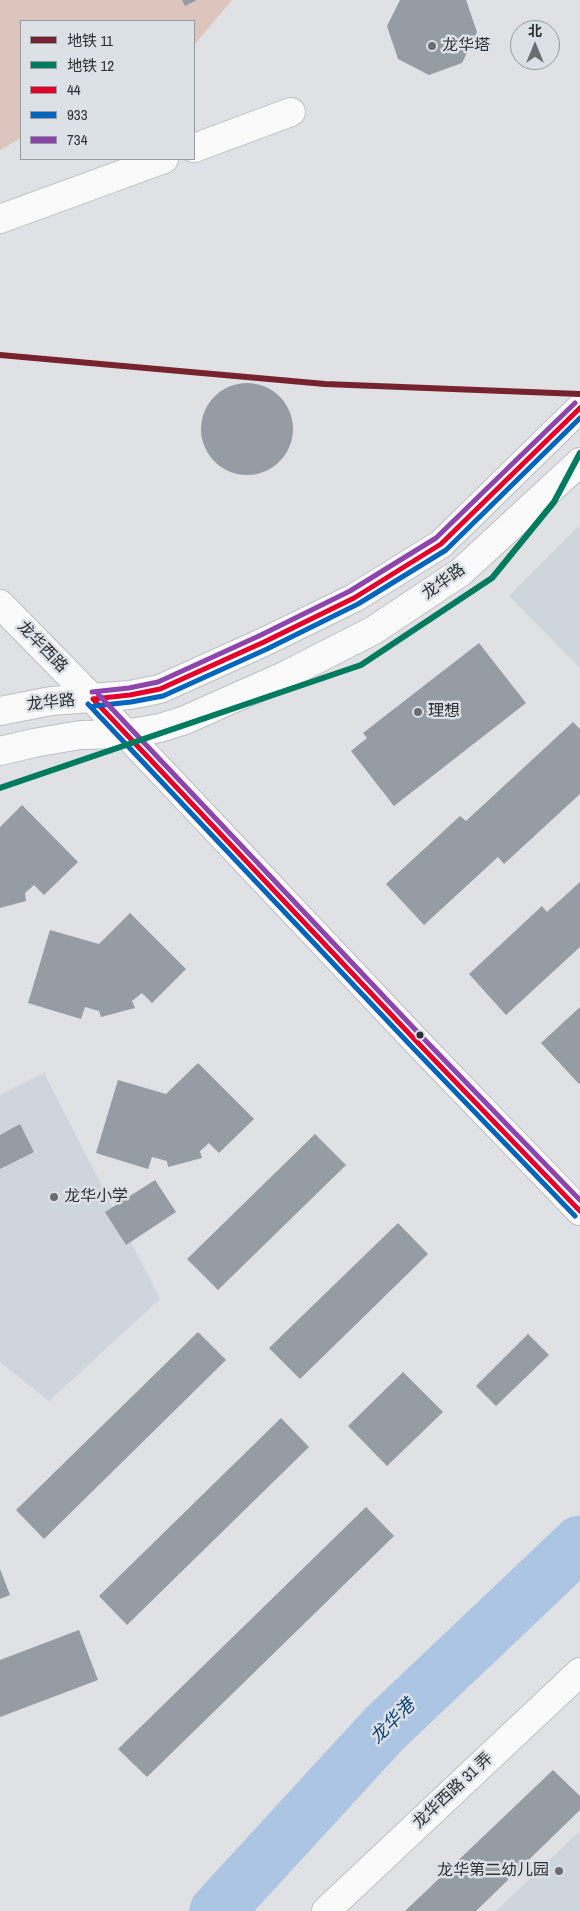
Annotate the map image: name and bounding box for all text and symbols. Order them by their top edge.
legend [20,20,195,160]
north arrow [510,20,560,70]
text: 北 [528,22,542,40]
text: 地铁 11 [67,30,113,51]
place label: 龙华塔 [442,36,490,56]
marker: 龙华塔 [426,40,438,52]
text: 地铁 12 [67,55,114,76]
text: 44 [67,79,81,100]
text: 933 [67,104,88,125]
text: 734 [67,129,88,150]
street label: 龙华路 [419,560,469,604]
street label: 龙华西路 [13,617,71,677]
street label: 龙华路 [26,691,76,715]
place label: 理想 [428,702,460,722]
marker: 理想 [412,706,424,718]
unlabelled marker [415,1030,425,1040]
place label: 龙华小学 [64,1187,128,1207]
marker: 龙华小学 [48,1191,60,1203]
water label: 龙华港 [366,1695,420,1749]
street label: 龙华西路 31 弄 [409,1749,497,1833]
place label: 龙华第二幼儿园 [437,1861,549,1881]
marker: 龙华第二幼儿园 [553,1865,565,1877]

